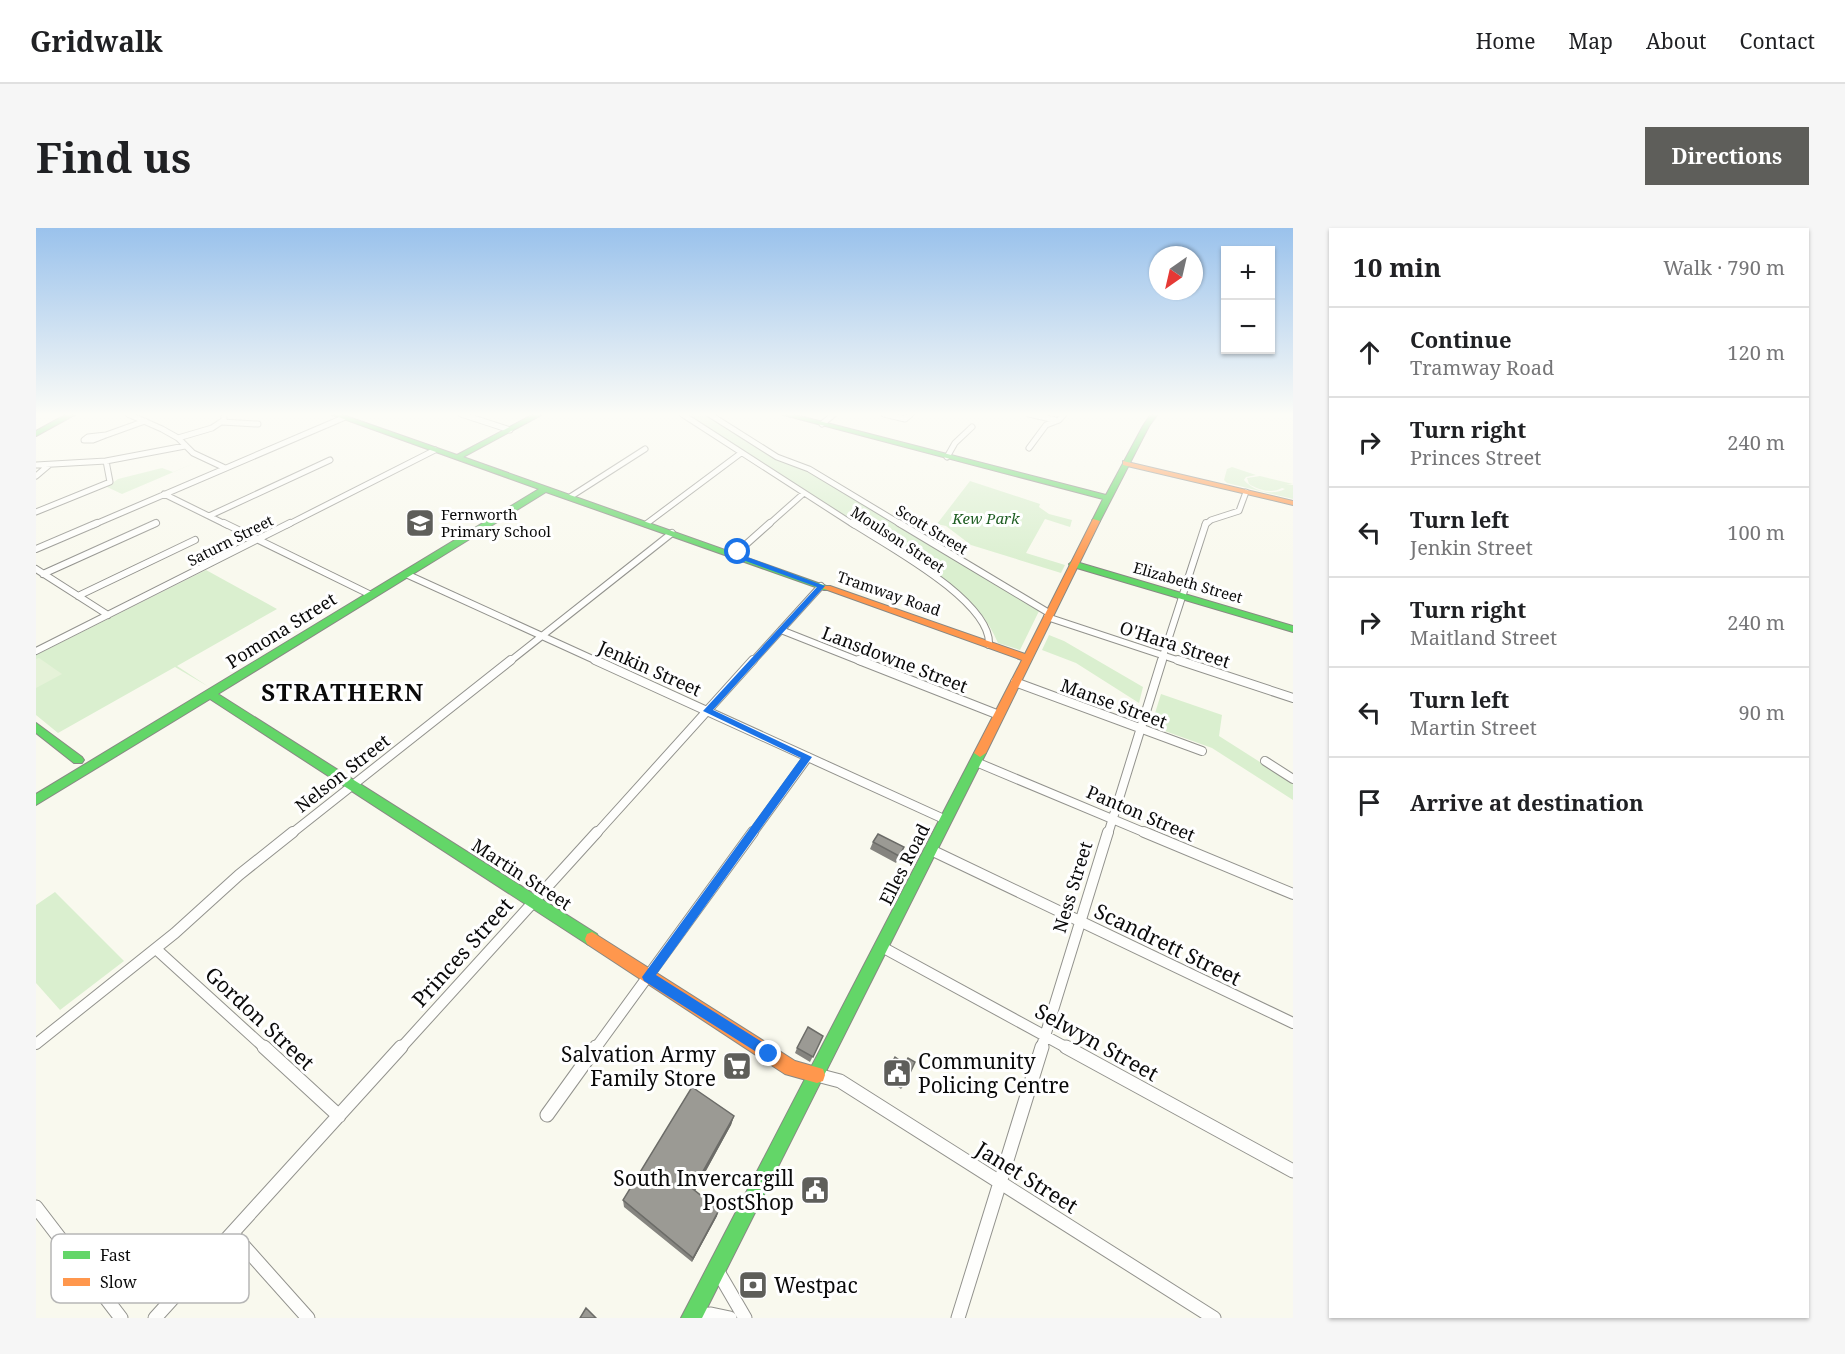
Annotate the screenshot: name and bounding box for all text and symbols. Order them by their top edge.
text: Gridwalk [30,22,163,60]
text: Home [1476,27,1536,55]
text: Map [1569,27,1613,55]
text: About [1646,27,1707,55]
text: Contact [1740,27,1815,55]
button: Directions [1645,127,1809,185]
text: Find us [36,128,191,185]
north arrow [1149,246,1203,300]
map controls [1221,246,1275,354]
button: + [1221,246,1275,300]
text: 10 min [1353,249,1441,285]
text: Walk · 790 m [1663,254,1785,281]
button: − [1221,300,1275,354]
text: Continue [1410,324,1512,354]
icon: ahead [1353,336,1386,369]
text: 120 m [1727,339,1785,366]
text: Tramway Road [1410,354,1554,381]
text: Turn right [1410,414,1526,444]
icon: right [1353,426,1386,459]
text: 240 m [1727,429,1785,456]
text: Princes Street [1410,444,1541,471]
street label: Scott Street [892,500,972,558]
street label: Moulson Street [847,501,949,577]
place label: Fernworth Primary School [441,504,551,541]
text: Turn left [1410,504,1509,534]
school or university icon: Fernworth Primary School [404,507,436,539]
park label: Kew Park [951,508,1020,528]
street label: Saturn Street [184,510,276,570]
icon: left [1353,516,1386,549]
text: 100 m [1727,519,1785,546]
text: Jenkin Street [1410,534,1533,561]
route start [724,538,750,564]
street label: Elizabeth Street [1131,557,1245,607]
street label: Tramway Road [835,566,943,620]
street label: Pomona Street [222,587,340,673]
text: Turn right [1410,594,1526,624]
icon: right [1353,606,1386,639]
text: 240 m [1727,609,1785,636]
street label: O'Hara Street [1117,615,1233,673]
street label: Lansdowne Street [819,620,971,698]
text: Maitland Street [1410,624,1557,651]
street label: Jenkin Street [594,634,705,701]
street label: Manse Street [1058,673,1170,733]
district label: STRATHERN [261,675,425,708]
text: Turn left [1410,684,1509,714]
icon: left [1353,696,1386,729]
text: 90 m [1739,699,1785,726]
text: Martin Street [1410,714,1537,741]
street label: Nelson Street [290,728,394,818]
street label: Panton Street [1083,779,1199,847]
icon: arrive [1353,786,1386,819]
text: Arrive at destination [1410,787,1644,817]
street label: Elles Road [873,819,935,909]
street label: Martin Street [468,833,576,915]
street label: Ness Street [1047,838,1097,936]
street label: Princes Street [405,891,519,1013]
street label: Scandrett Street [1090,896,1246,992]
street label: Gordon Street [199,960,321,1076]
street label: Selwyn Street [1030,997,1164,1087]
place label: Salvation Army Family Store [561,1040,716,1092]
route end [755,1040,781,1066]
place label: Community Policing Centre [918,1047,1070,1099]
supermarket icon: Salvation Army Family Store [721,1050,753,1082]
public building icon: Community Policing Centre [881,1057,913,1089]
street label: Janet Street [970,1134,1083,1219]
place label: South Invercargill PostShop [613,1164,794,1216]
public building icon: South Invercargill PostShop [799,1174,831,1206]
legend [51,1234,249,1303]
text: Fast [100,1244,131,1266]
bank icon: Westpac [737,1269,769,1301]
text: Slow [100,1271,137,1293]
place label: Westpac [774,1271,858,1299]

